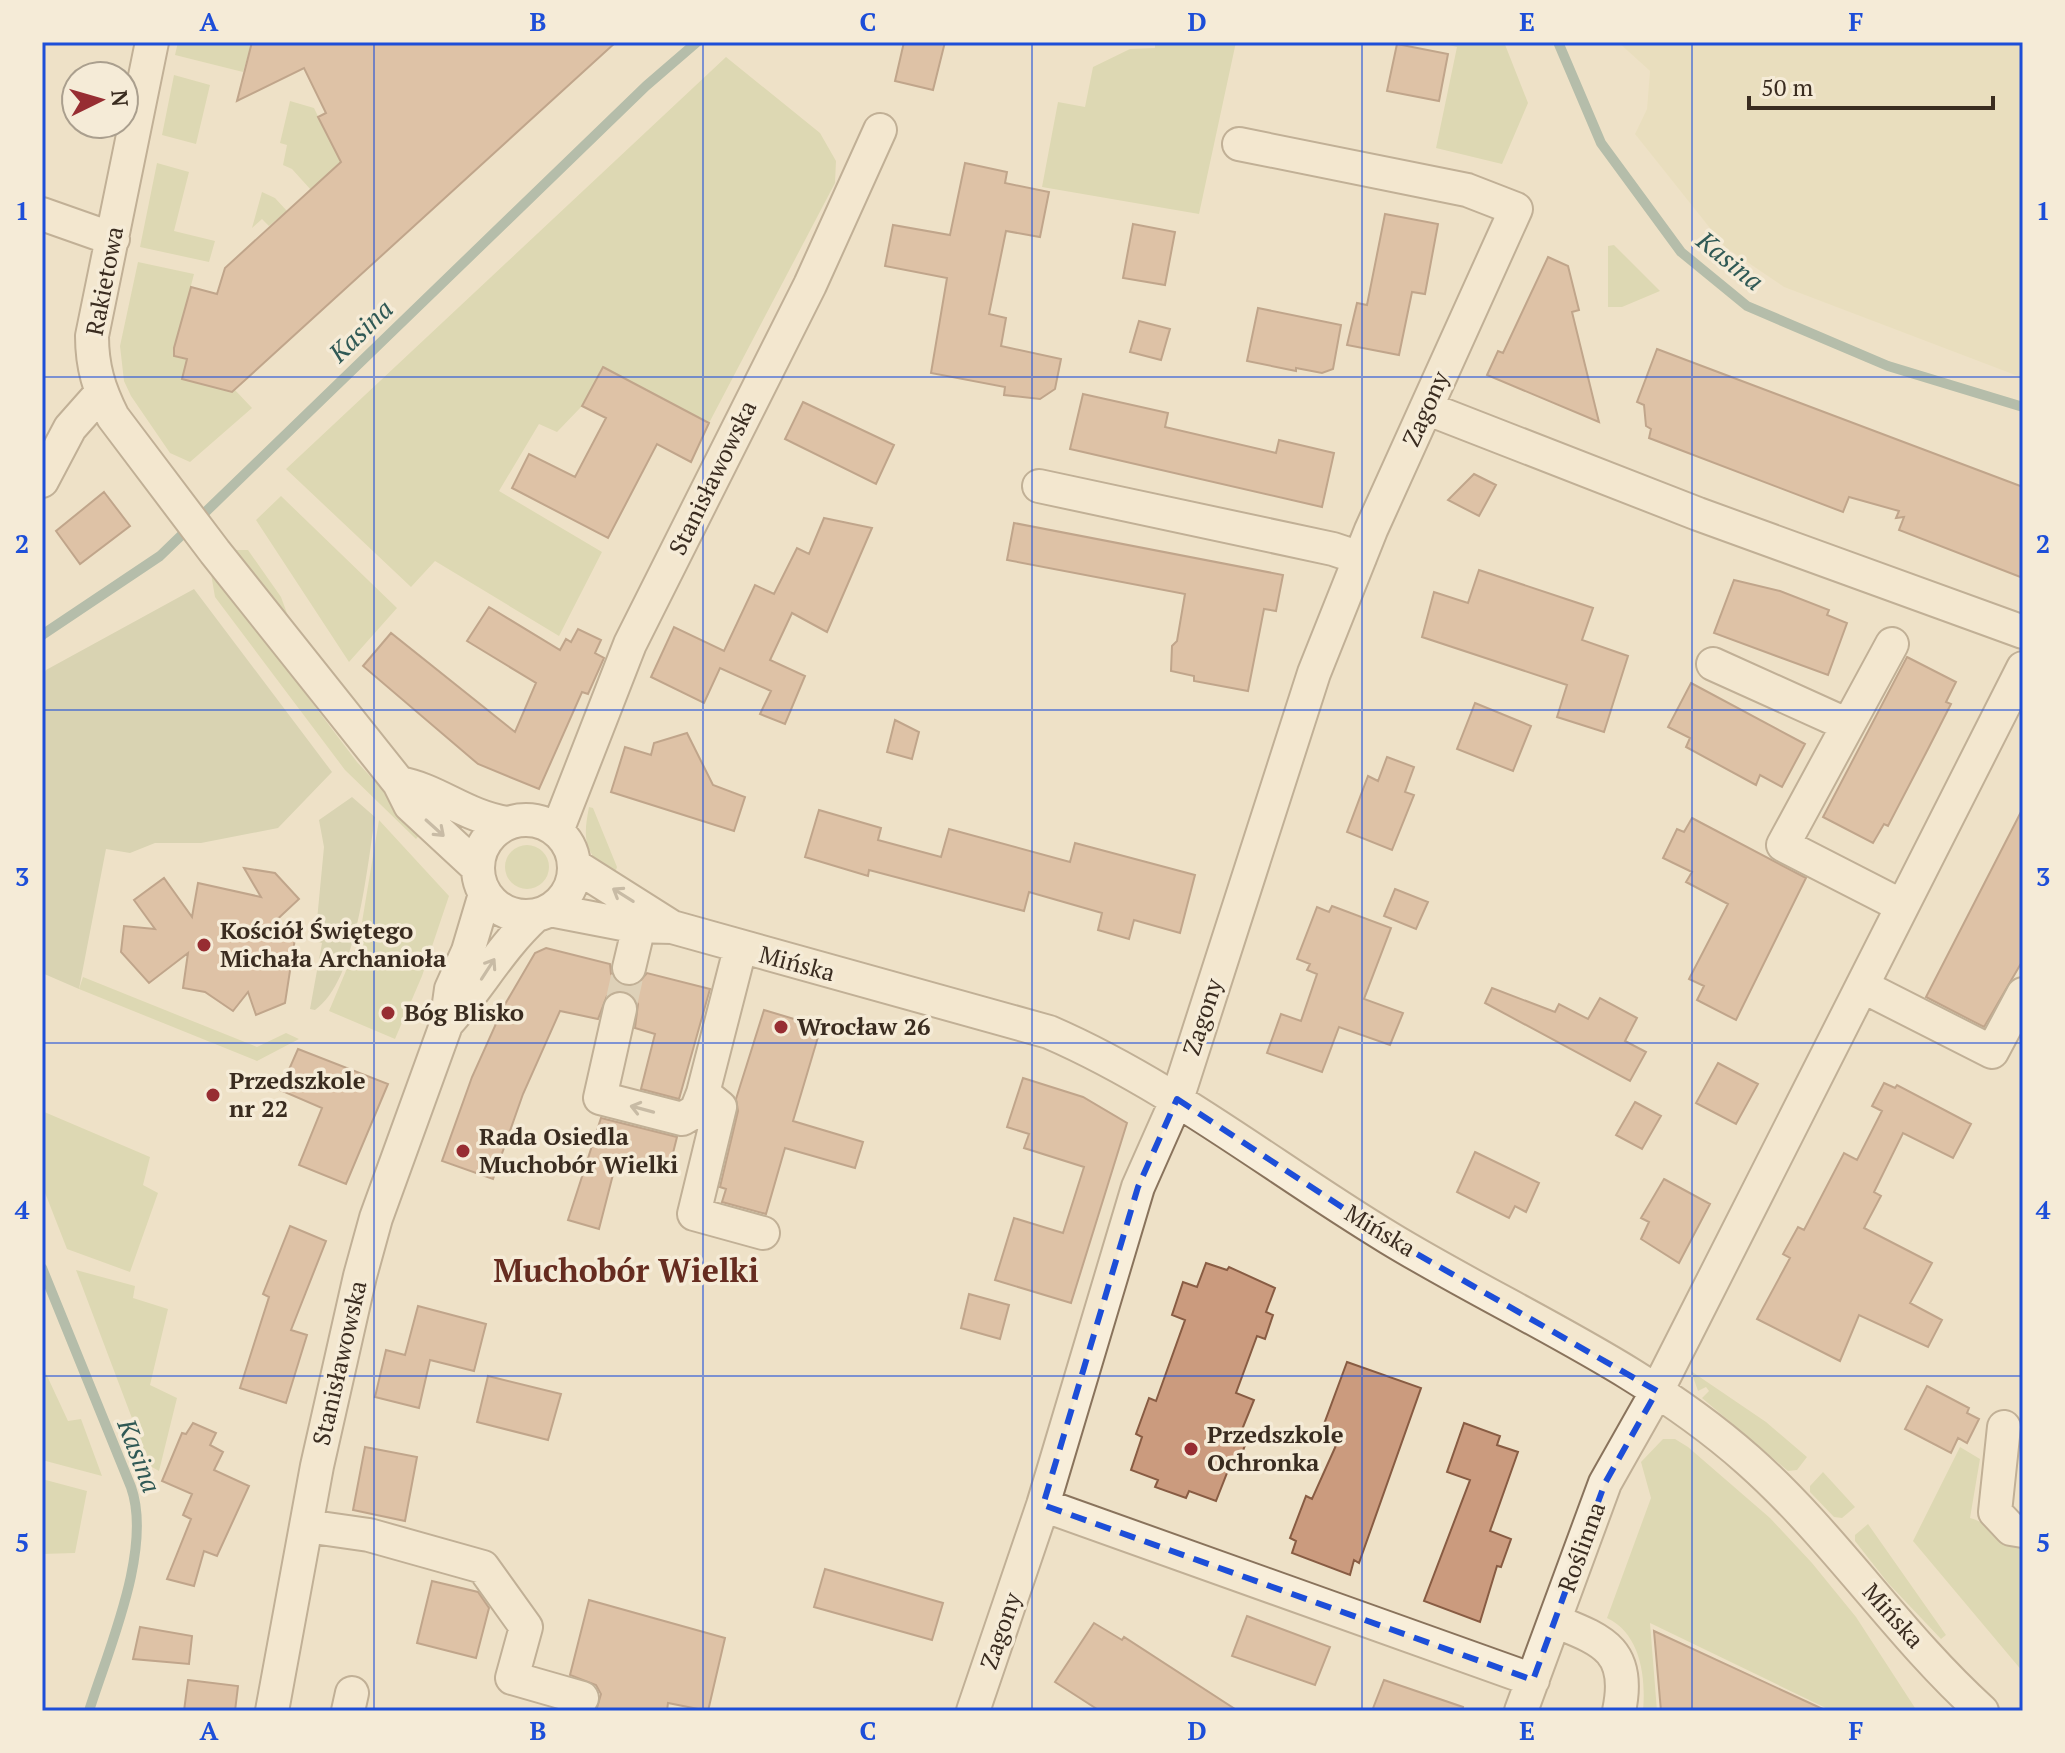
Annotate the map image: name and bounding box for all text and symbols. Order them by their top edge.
text: A [200,4,219,38]
text: B [530,4,546,38]
text: C [860,4,876,38]
text: D [1187,4,1207,38]
text: E [1519,4,1535,38]
text: F [1849,4,1864,38]
north arrow [60,60,140,140]
scale bar [1749,60,1993,110]
text: 50 m [1761,71,1813,103]
text: N [105,89,136,108]
text: 1 [15,193,29,227]
text: 1 [2036,193,2050,227]
water label: Kasina [1690,222,1771,297]
street label: Rakietowa [78,223,130,338]
water label: Kasina [320,292,400,370]
street label: Zagony [1394,365,1456,451]
street label: Stanisławowska [661,395,763,560]
text: 2 [15,526,29,560]
text: 2 [2036,526,2050,560]
one-way arrow [425,819,445,838]
text: 3 [15,859,29,893]
text: 3 [2036,859,2050,893]
one-way arrow [612,887,635,903]
place label: Kościół Świętego Michała Archanioła [220,914,447,974]
marker: Kościół Świętego Michała Archanioła [195,936,213,954]
street label: Mińska [756,938,839,988]
one-way arrow [480,958,497,980]
street label: Zagony [1175,973,1230,1059]
place label: Bóg Blisko [404,996,524,1028]
marker: Bóg Blisko [379,1004,397,1022]
place label: Wrocław 26 [797,1010,931,1042]
marker: Wrocław 26 [772,1018,790,1036]
place label: Przedszkole nr 22 [229,1064,366,1124]
marker: Przedszkole nr 22 [204,1086,222,1104]
one-way arrow [629,1100,655,1115]
place label: Rada Osiedla Muchobór Wielki [479,1120,678,1180]
marker: Rada Osiedla Muchobór Wielki [454,1142,472,1160]
text: 4 [15,1192,30,1226]
text: 4 [2036,1192,2051,1226]
street label: Mińska [1339,1197,1422,1264]
district label: Muchobór Wielki [493,1249,759,1291]
street label: Stanisławowska [305,1277,374,1448]
water label: Kasina [110,1413,169,1497]
place label: Przedszkole Ochronka [1207,1418,1344,1478]
marker: Przedszkole Ochronka [1182,1440,1200,1458]
street label: Roślinna [1550,1497,1612,1596]
text: 5 [15,1525,29,1559]
text: 5 [2036,1525,2050,1559]
street label: Mińska [1856,1576,1931,1655]
street label: Zagony [972,1587,1028,1673]
text: A [200,1713,219,1747]
text: B [530,1713,546,1747]
text: C [860,1713,876,1747]
text: D [1187,1713,1207,1747]
text: E [1519,1713,1535,1747]
text: F [1849,1713,1864,1747]

